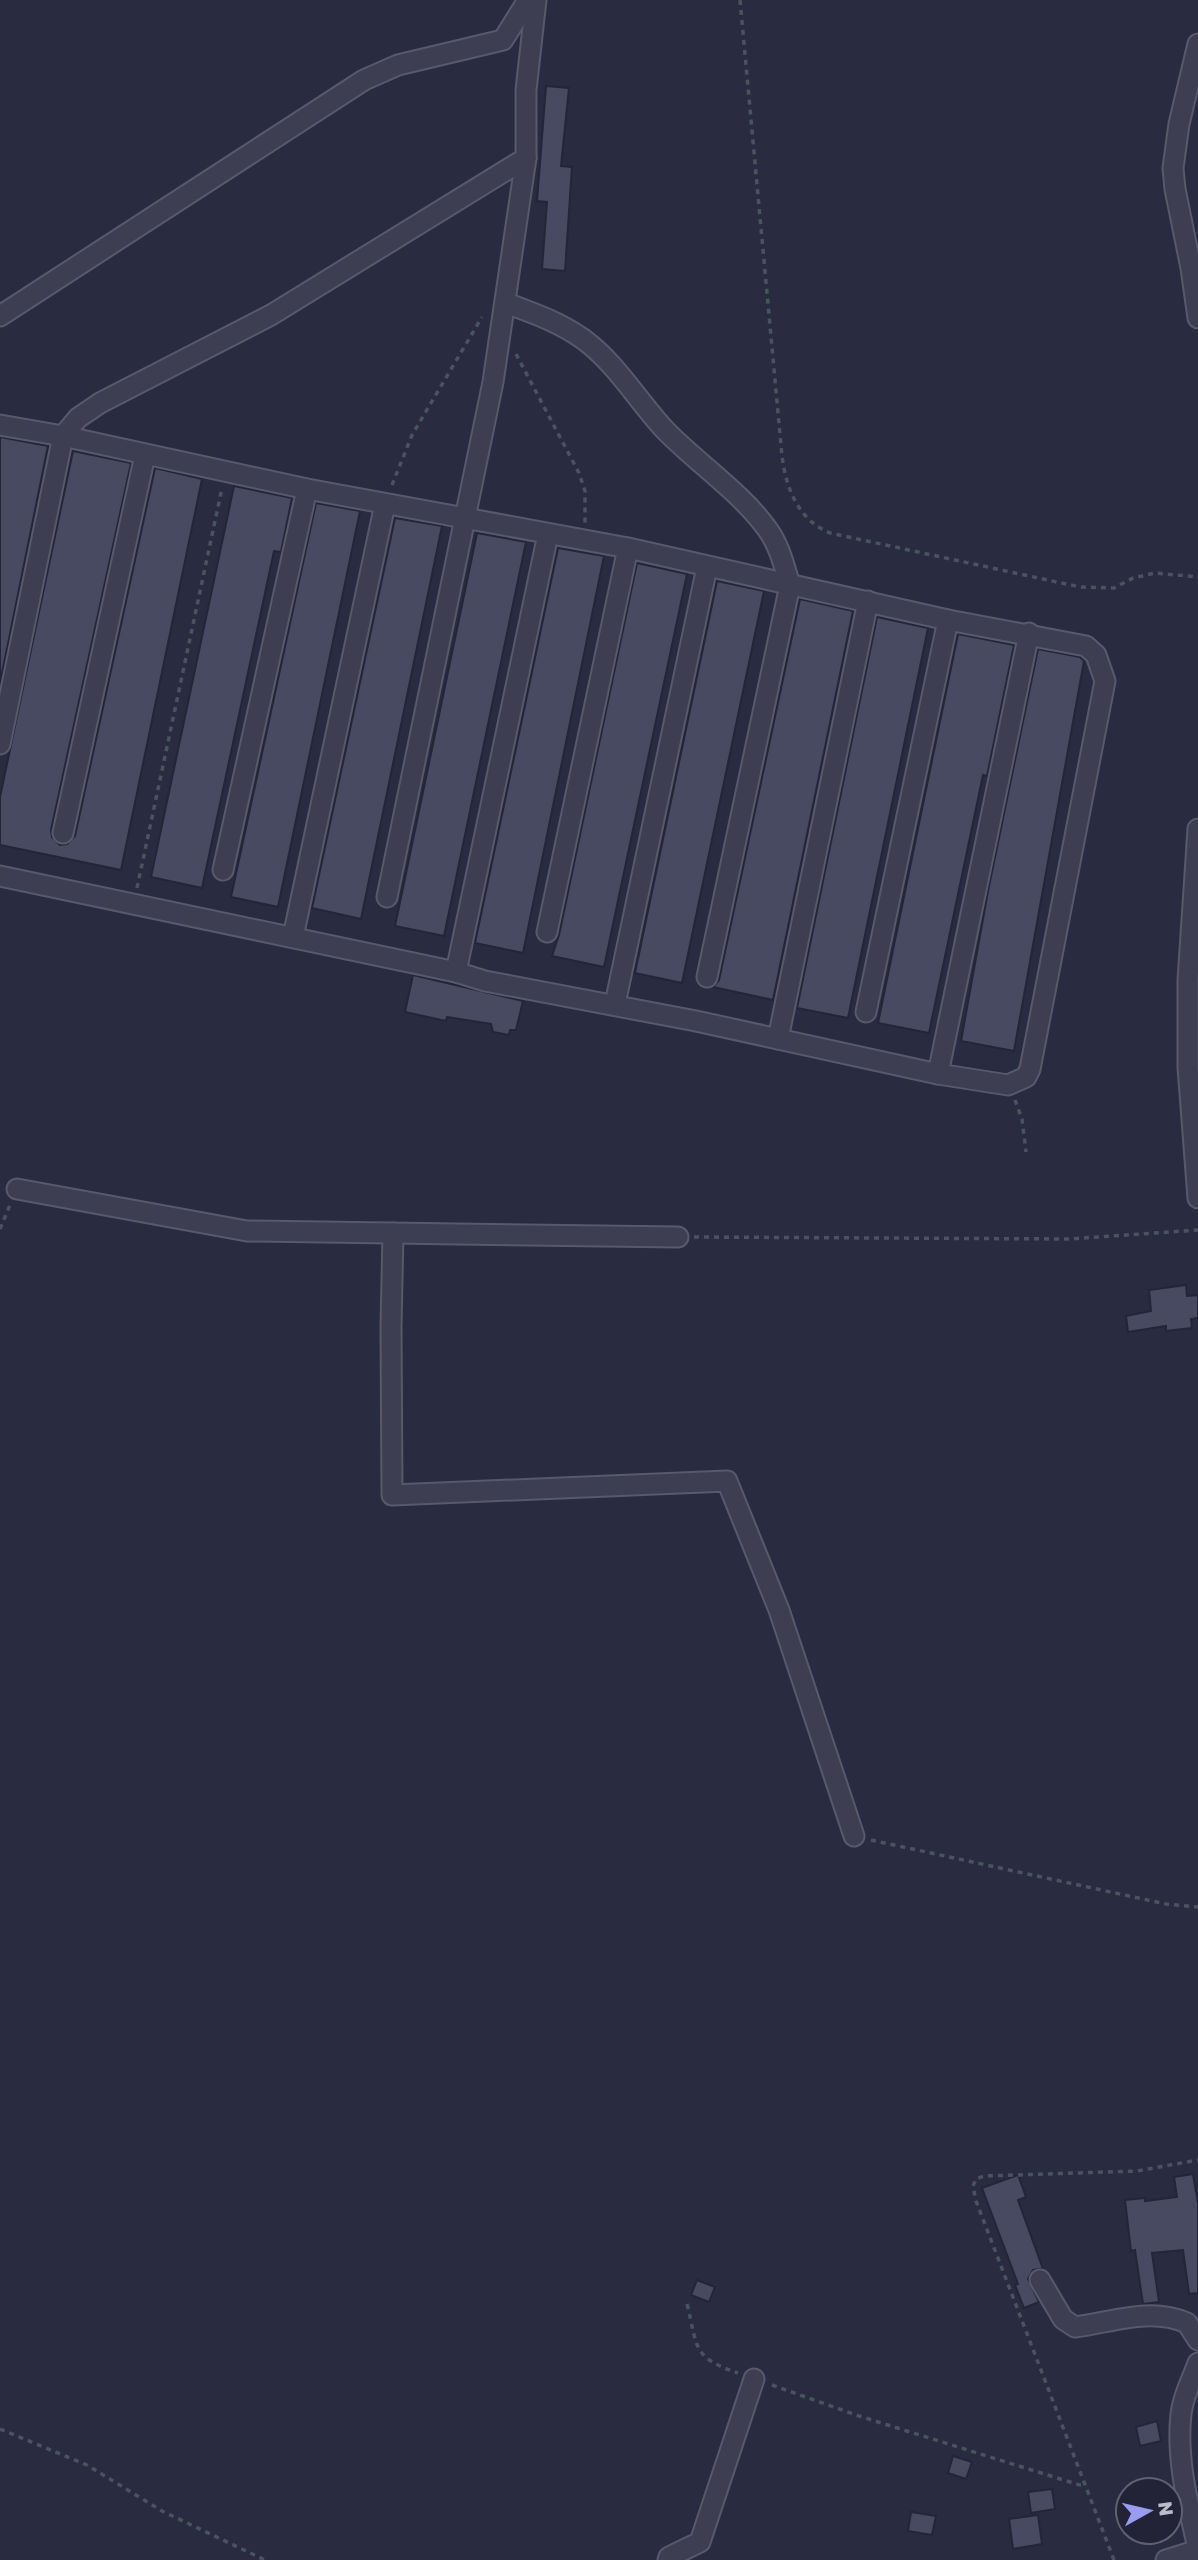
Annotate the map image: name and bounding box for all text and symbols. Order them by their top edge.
north arrow [1114,2476,1184,2546]
text: N [1154,2500,1179,2517]

